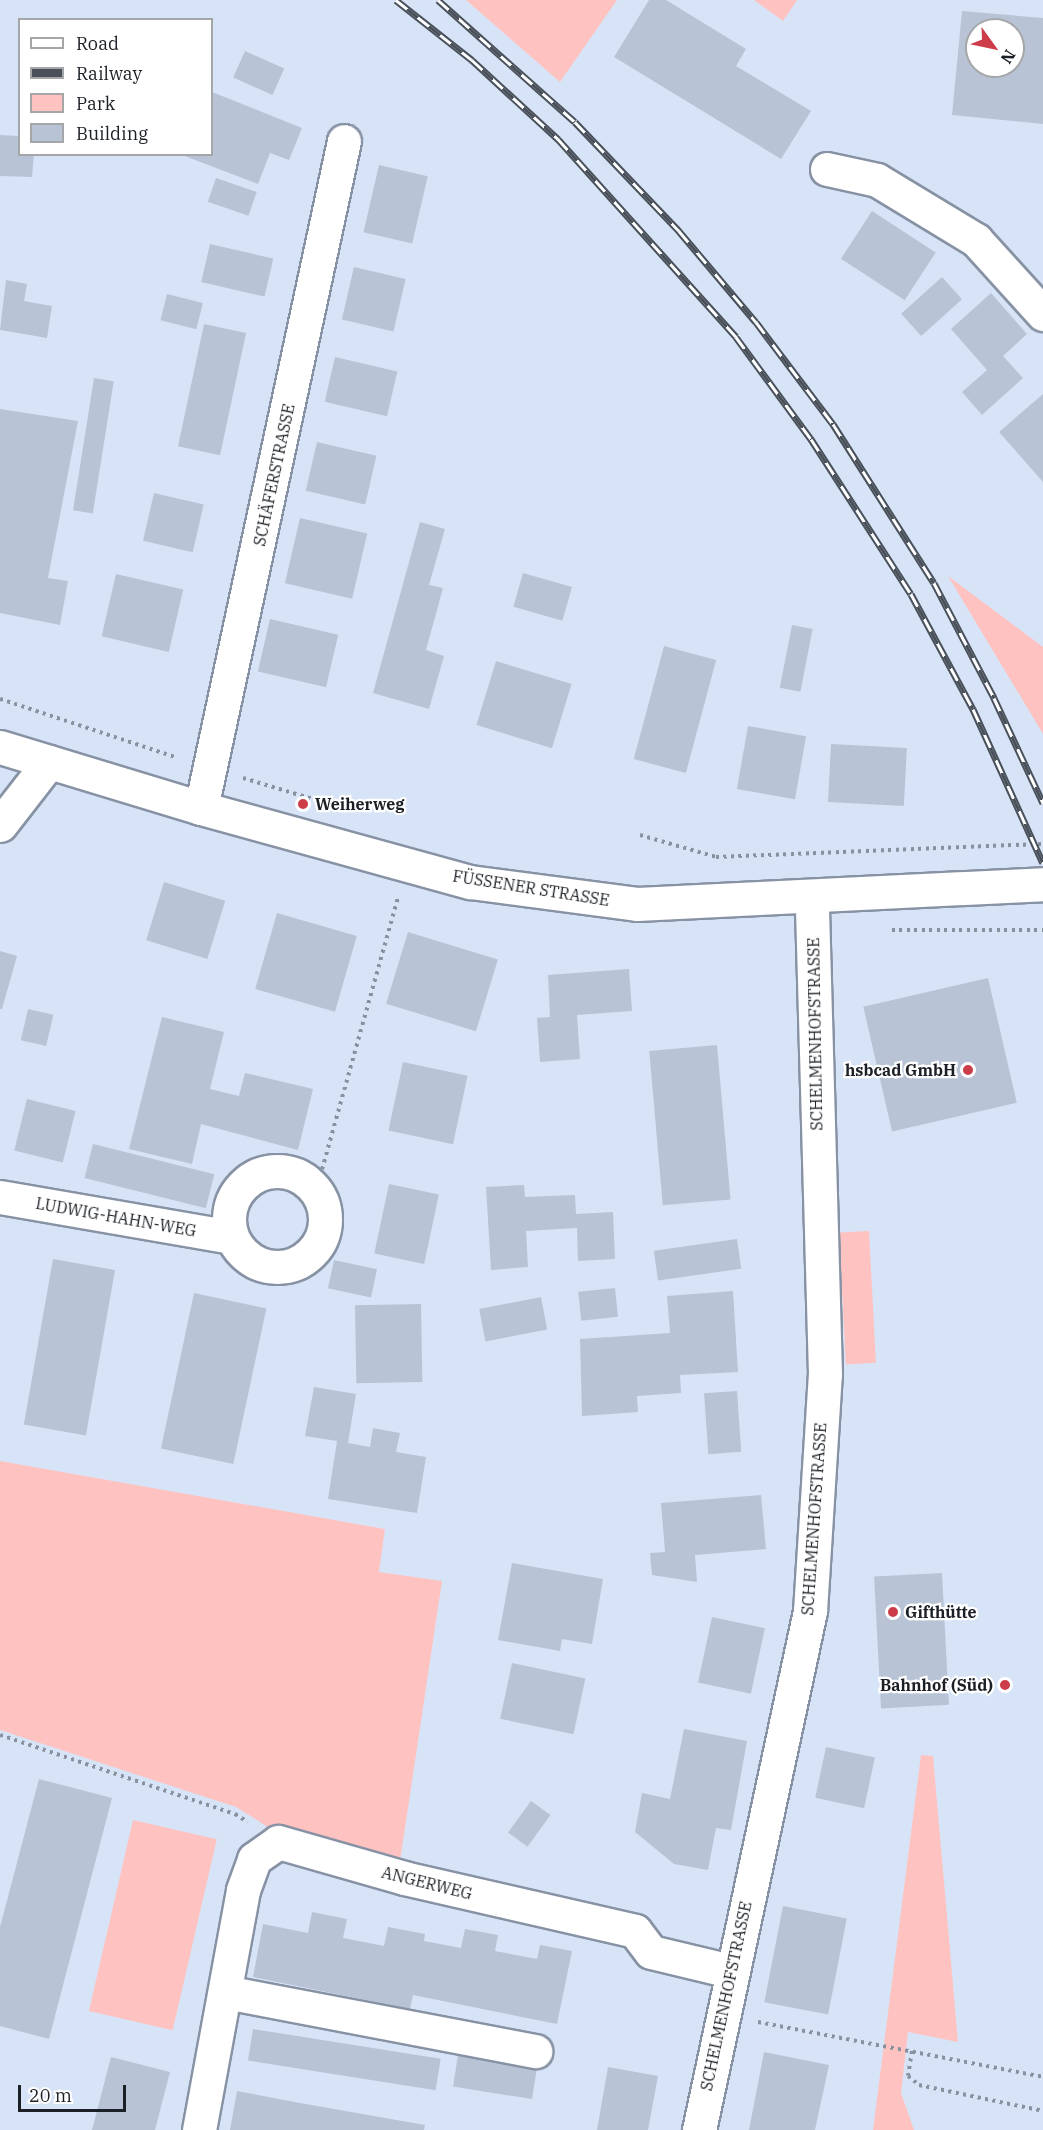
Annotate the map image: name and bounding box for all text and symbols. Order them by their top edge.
legend [18,18,213,156]
north arrow [965,18,1025,78]
text: Road [76,32,119,55]
text: N [997,46,1020,67]
text: Railway [76,62,142,85]
text: Park [76,92,115,115]
text: Building [76,122,148,145]
street label: SCHÄFERSTRASSE [250,402,298,548]
place label: Weiherweg [315,794,405,814]
marker: Weiherweg [296,797,310,811]
street label: FÜSSENER STRASSE [451,866,611,910]
street label: SCHELMENHOFSTRASSE [804,937,826,1131]
place label: hsbcad GmbH [845,1060,956,1080]
marker: hsbcad GmbH [961,1063,975,1077]
street label: LUDWIG-HAHN-WEG [34,1193,198,1241]
street label: SCHELMENHOFSTRASSE [798,1422,830,1616]
place label: Gifthütte [905,1602,977,1622]
marker: Gifthütte [886,1605,900,1619]
place label: Bahnhof (Süd) [880,1675,993,1695]
marker: Bahnhof (Süd) [998,1678,1012,1692]
street label: ANGERWEG [380,1862,474,1904]
street label: SCHELMENHOFSTRASSE [697,1899,755,2093]
scale bar [21,2073,129,2111]
text: 20 m [29,2084,72,2107]

